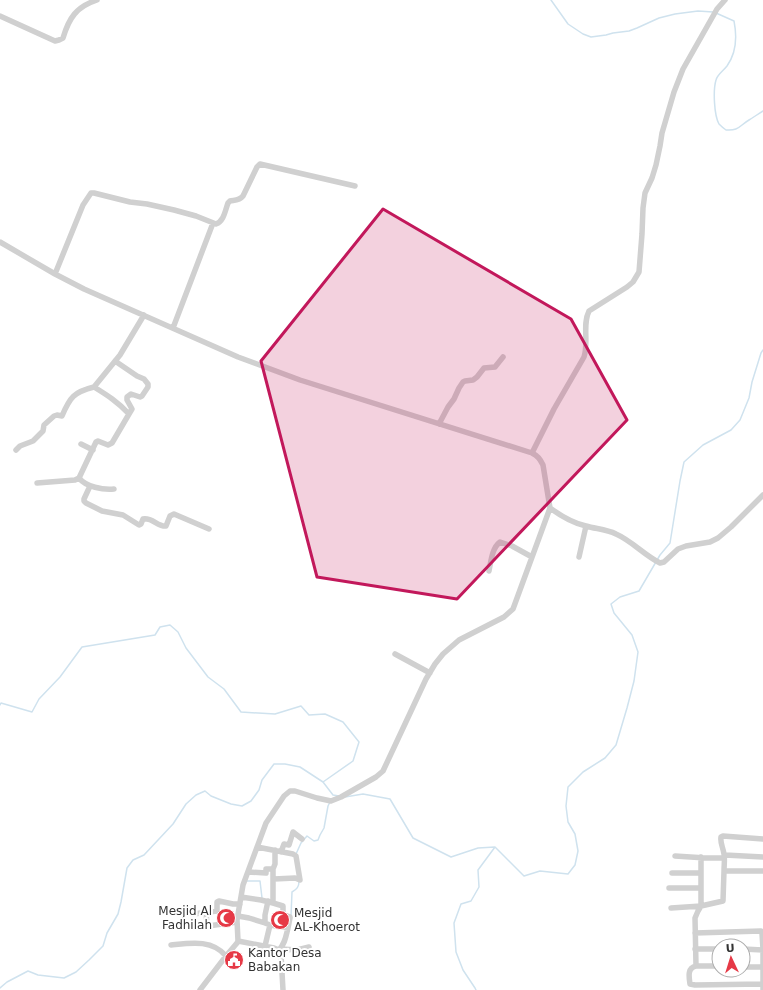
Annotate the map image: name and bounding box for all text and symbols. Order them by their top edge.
place label: Mesjid Al Fadhilah [158,904,212,932]
place label: Mesjid AL-Khoerot [294,906,360,934]
mosque icon: Mesjid Al Fadhilah [215,907,237,929]
mosque icon: Mesjid AL-Khoerot [269,909,291,931]
north arrow [711,938,751,978]
text: U [725,942,735,955]
place label: Kantor Desa Babakan [248,946,322,974]
public building icon: Kantor Desa Babakan [223,949,245,971]

